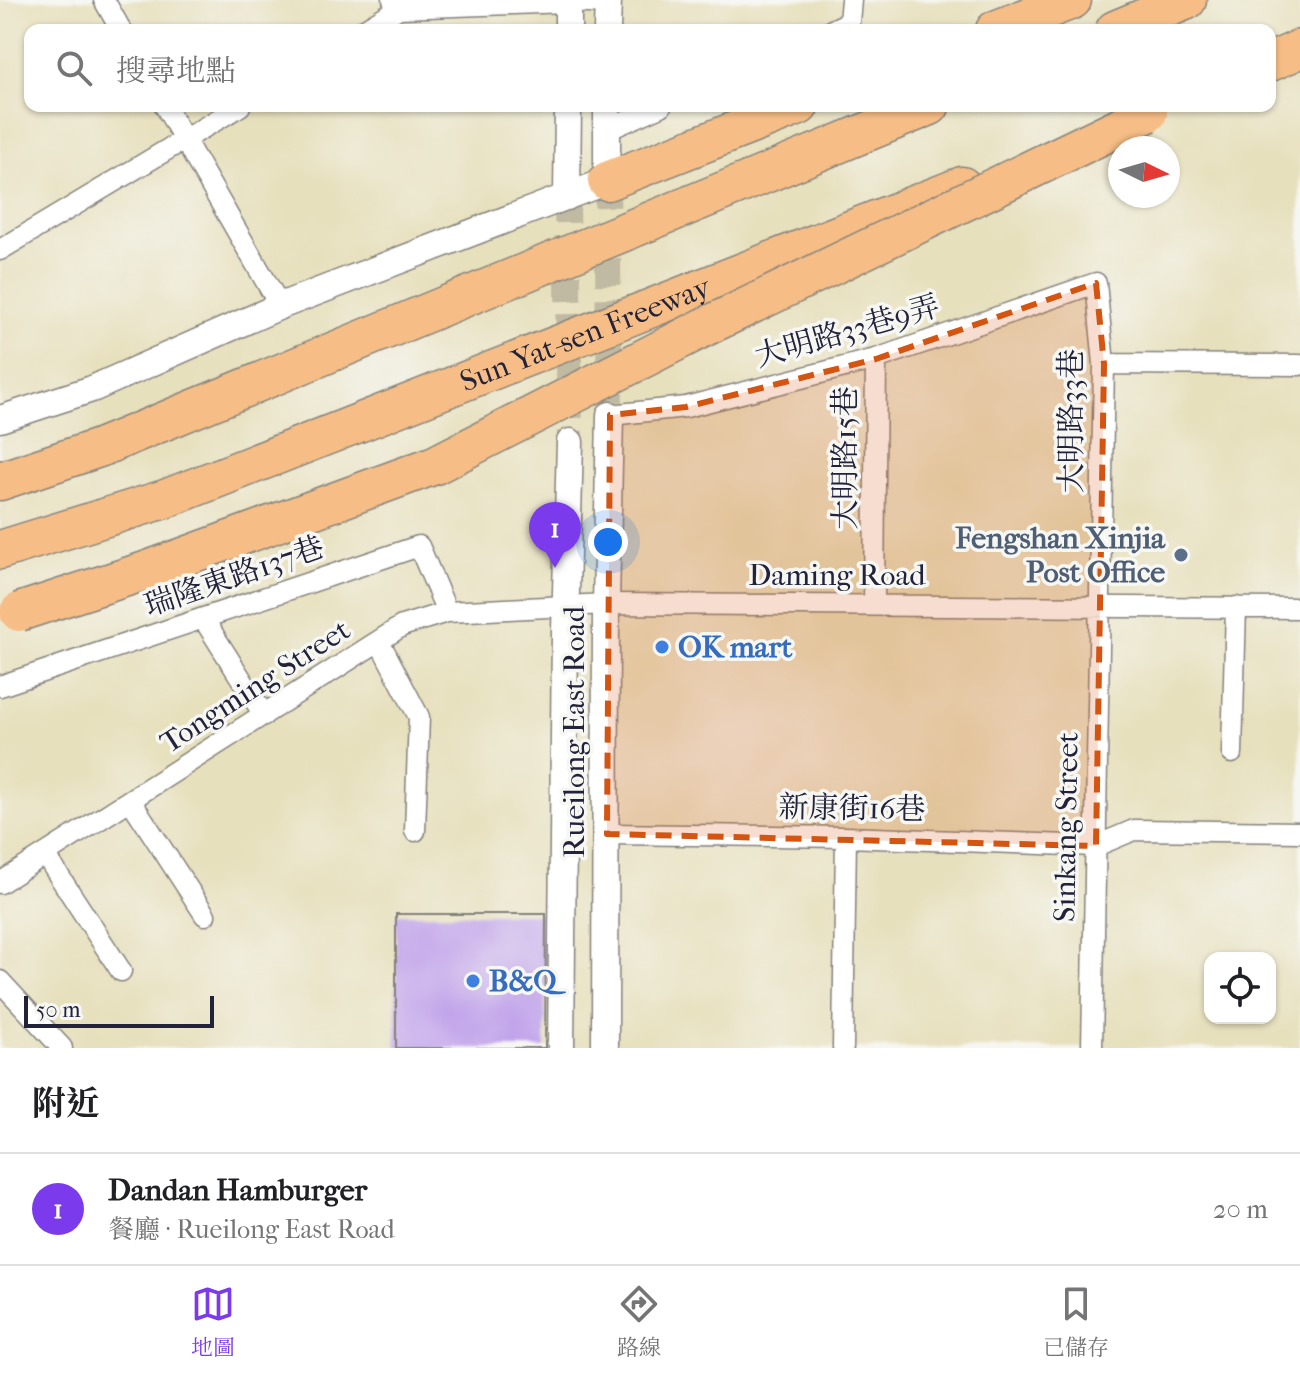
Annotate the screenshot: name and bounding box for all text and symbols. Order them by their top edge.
search box [24,24,1276,112]
icon: search [52,46,96,90]
text: 搜尋地點 [116,54,236,89]
north arrow [1108,136,1180,208]
street label: Sun Yat-sen Freeway [455,269,716,399]
street label: 大明路33巷9弄 [751,288,943,375]
street label: 大明路33巷 [1054,349,1089,493]
street label: 大明路15巷 [828,386,863,530]
pin: 1 [529,502,581,568]
place label: Fengshan Xinjia Post Office [955,521,1166,590]
your location [588,522,628,562]
street label: 瑞隆東路137巷 [140,529,329,624]
marker: Fengshan Xinjia Post Office [1172,546,1190,564]
street label: Daming Road [748,558,926,593]
street label: Rueilong East Road [557,605,592,858]
street label: Tongming Street [154,612,357,761]
place label: OK mart [678,630,792,665]
marker: OK mart [653,638,671,656]
street label: Sinkang Street [1047,731,1086,922]
street label: 新康街16巷 [778,790,926,827]
map controls [1204,952,1276,1024]
button: locate [1204,952,1276,1024]
place label: B&Q [489,964,566,999]
marker: B&Q [464,972,482,990]
scale bar [24,992,214,1028]
text: 50 m [36,997,81,1023]
text: 附近 [32,1084,100,1124]
text: Dandan Hamburger [108,1173,367,1208]
text: 1 [53,1194,63,1225]
text: 20 m [1213,1194,1268,1225]
text: 餐廳 · Rueilong East Road [108,1214,395,1245]
tab: 地圖 [191,1282,235,1361]
tab: 路線 [617,1282,661,1361]
tab: 已儲存 [1043,1282,1109,1361]

